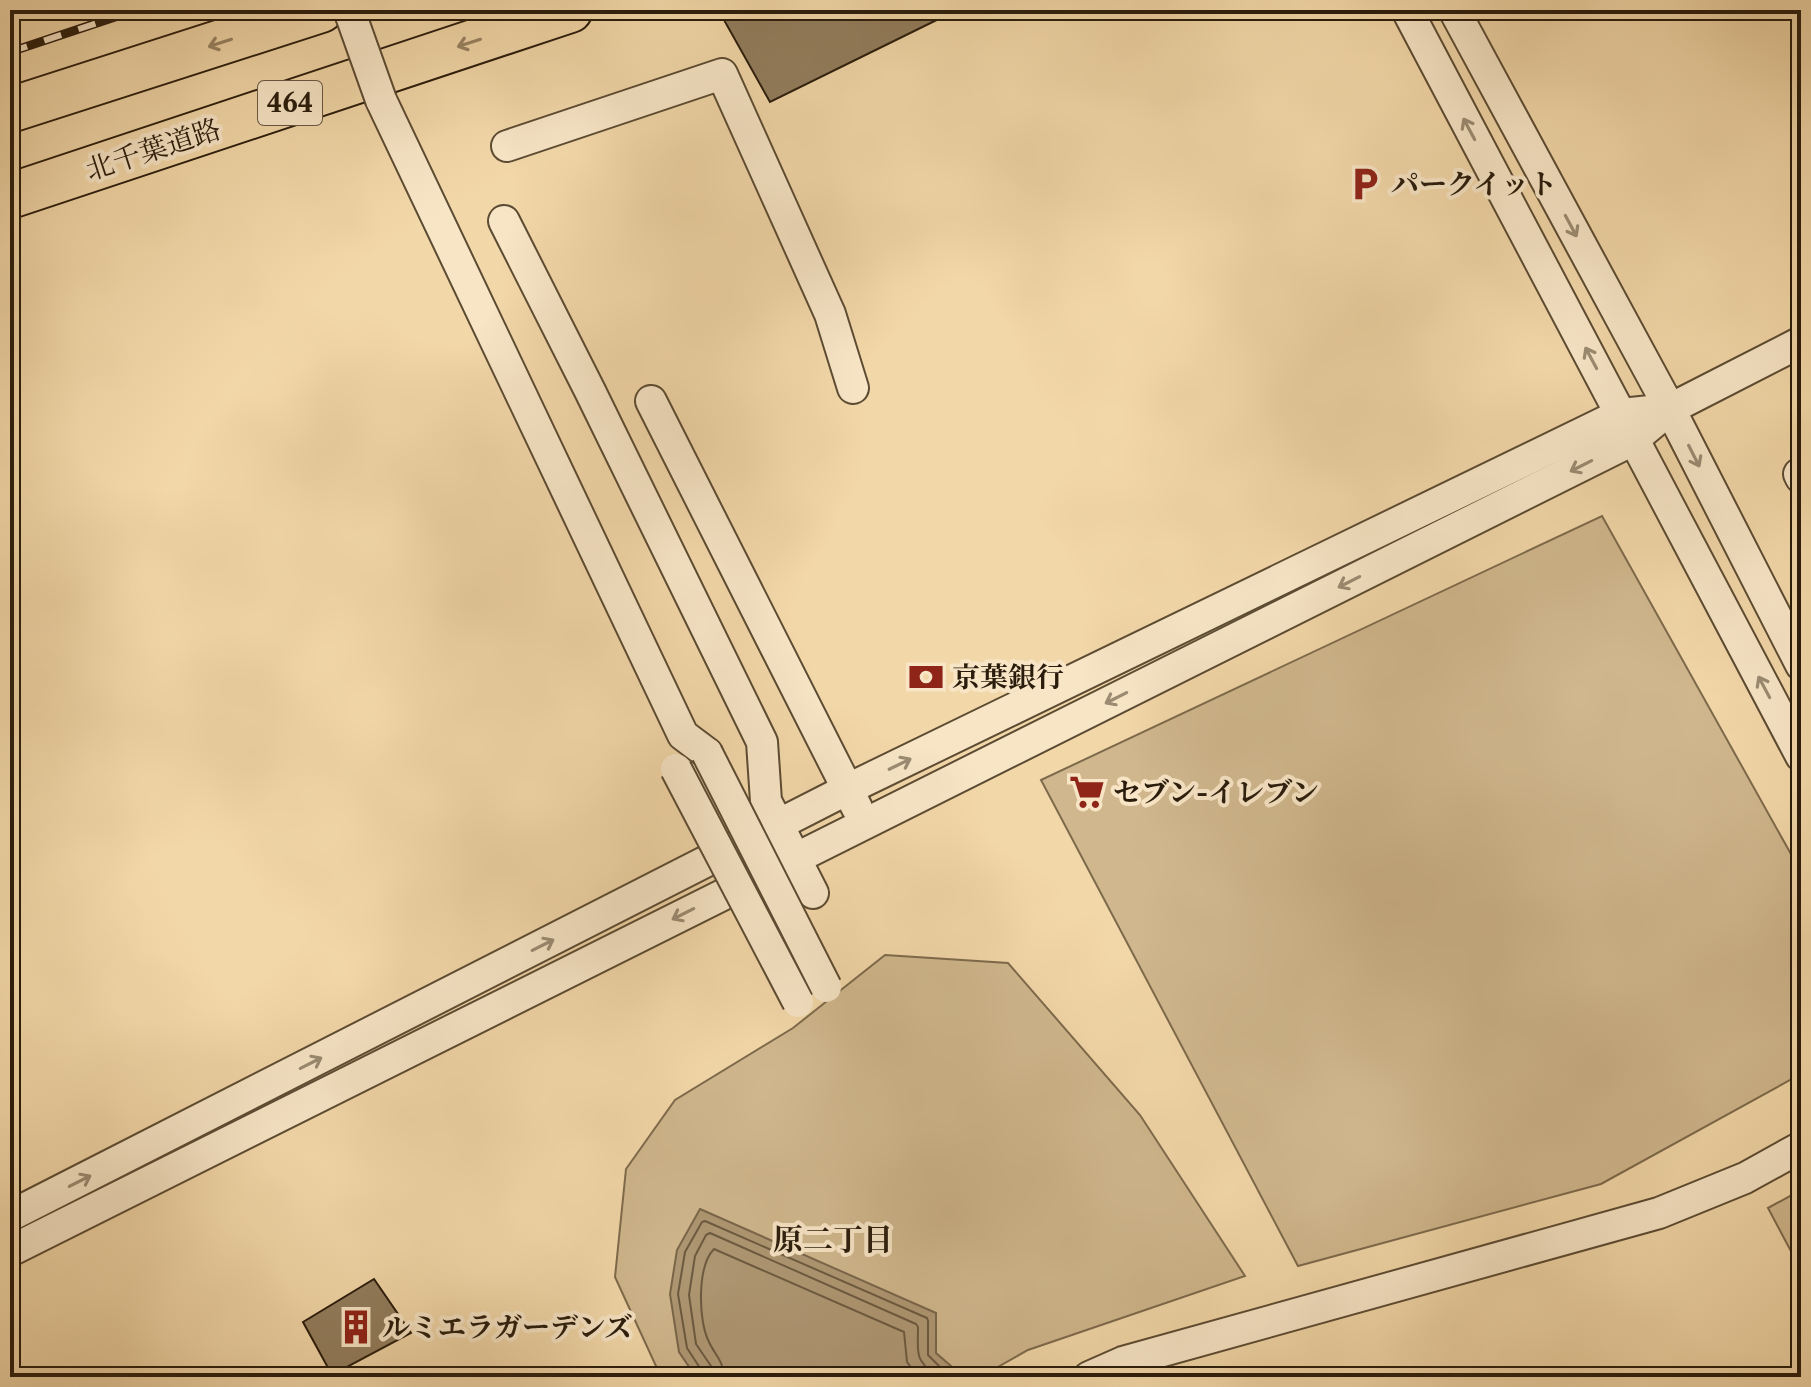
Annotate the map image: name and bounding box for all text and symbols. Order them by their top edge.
one-way arrow [208,36,233,51]
one-way arrow [457,37,482,52]
road number: 464 [258,81,322,125]
street label: 北千葉道路 [81,111,225,187]
one-way arrow [1461,117,1477,141]
parking icon: パークイット [1346,165,1384,203]
place label: パークイット [1391,167,1557,201]
one-way arrow [1564,214,1580,238]
one-way arrow [1583,347,1599,371]
one-way arrow [1686,443,1702,467]
one-way arrow [1570,459,1594,474]
one-way arrow [1337,575,1361,590]
bank icon: 京葉銀行 [907,658,945,696]
place label: 京葉銀行 [952,660,1064,694]
one-way arrow [1756,676,1772,700]
one-way arrow [1105,691,1129,706]
one-way arrow [887,756,911,771]
supermarket icon: セブン-イレブン [1068,773,1106,811]
place label: セブン-イレブン [1113,775,1319,809]
one-way arrow [672,907,696,923]
one-way arrow [530,936,554,952]
one-way arrow [299,1054,323,1070]
one-way arrow [67,1172,91,1188]
district label: 原二丁目 [773,1221,893,1258]
building icon: ルミエラガーデンズ [337,1308,375,1346]
place label: ルミエラガーデンズ [382,1310,633,1344]

